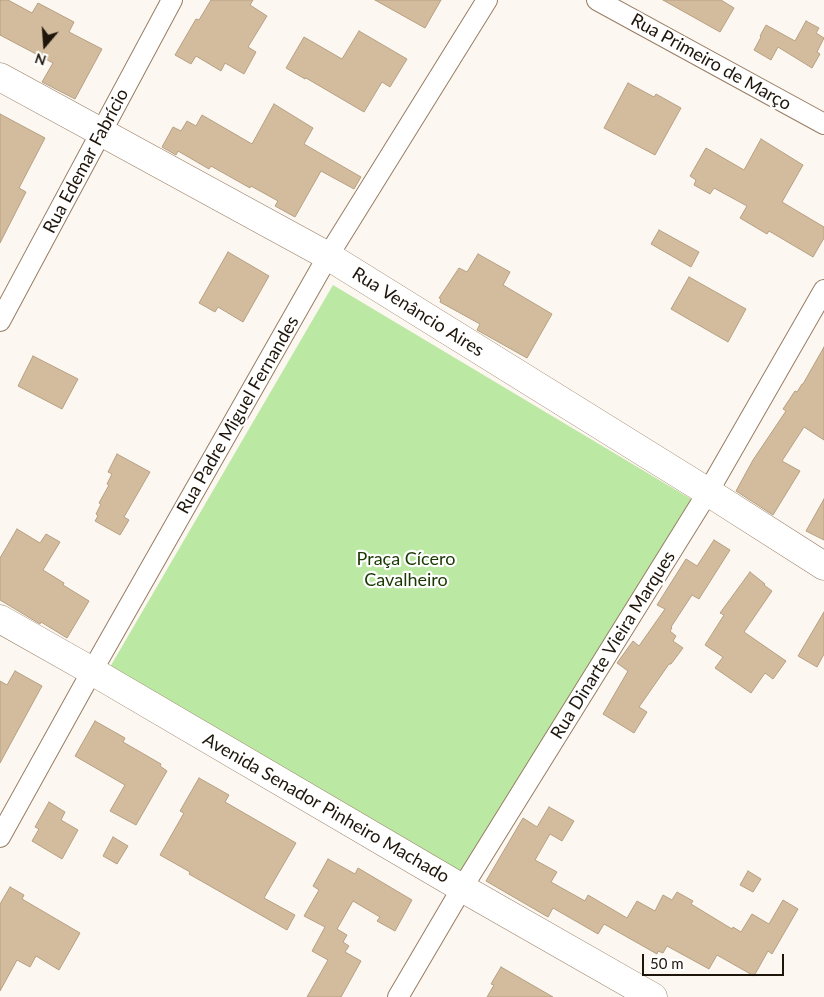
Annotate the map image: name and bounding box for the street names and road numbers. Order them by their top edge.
street label: Rua Primeiro de Março [627,9,795,115]
street label: Rua Edemar Fabrício [39,85,133,237]
street label: Rua Venâncio Aires [348,263,488,361]
street label: Rua Padre Miguel Fernandes [172,312,304,518]
street label: Rua Dinarte Vieira Marques [546,547,680,743]
street label: Avenida Senador Pinheiro Machado [199,728,453,888]

